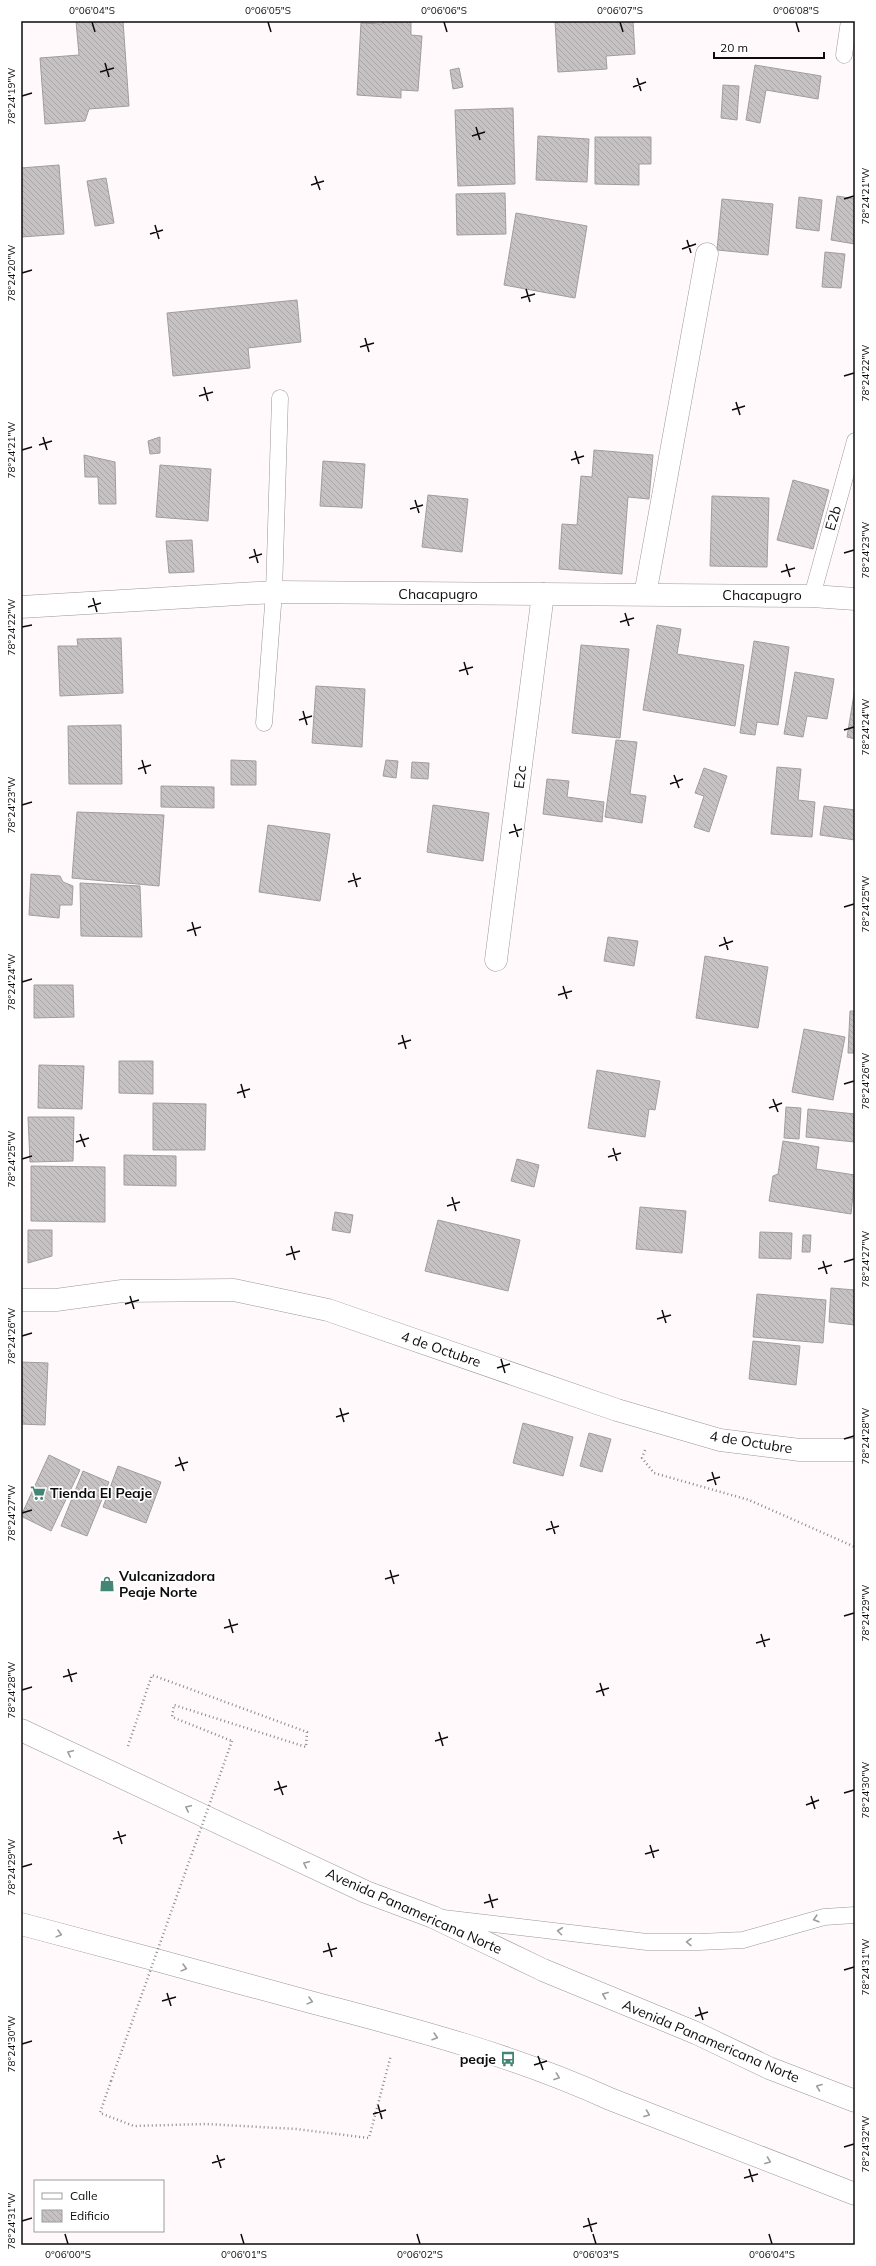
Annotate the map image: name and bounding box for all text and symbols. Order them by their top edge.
text: 0°06'04"S [69,4,115,17]
text: 0°06'05"S [245,4,291,17]
text: 0°06'06"S [421,4,467,17]
text: 0°06'07"S [597,4,643,17]
text: 0°06'08"S [773,4,819,17]
scale bar [714,34,824,60]
text: 20 m [720,40,748,55]
text: 78°24'19"W [5,68,18,124]
text: 78°24'21"W [859,168,872,224]
text: 78°24'20"W [5,245,18,301]
text: 78°24'22"W [859,345,872,401]
text: 78°24'21"W [5,422,18,478]
street label: E2b [821,503,845,533]
text: 78°24'23"W [859,522,872,578]
street label: Chacapugro [398,585,478,603]
street label: Chacapugro [722,586,802,604]
text: 78°24'22"W [5,599,18,655]
text: 78°24'24"W [859,699,872,755]
street label: E2c [510,764,530,790]
text: 78°24'23"W [5,777,18,833]
text: 78°24'25"W [859,876,872,932]
text: 78°24'24"W [5,954,18,1010]
text: 78°24'26"W [859,1053,872,1109]
text: 78°24'25"W [5,1131,18,1187]
text: 78°24'27"W [859,1231,872,1287]
text: 78°24'26"W [5,1308,18,1364]
street label: 4 de Octubre [399,1327,483,1371]
text: 78°24'28"W [859,1408,872,1464]
street label: 4 de Octubre [708,1427,794,1457]
supermarket icon: Tienda El Peaje [29,1484,47,1502]
place label: Tienda El Peaje [50,1484,152,1502]
text: 78°24'27"W [5,1485,18,1541]
place label: Vulcanizadora Peaje Norte [118,1567,215,1601]
shop icon: Vulcanizadora Peaje Norte [98,1575,116,1593]
text: 78°24'29"W [859,1585,872,1641]
text: 78°24'28"W [5,1662,18,1718]
one-way arrow [67,1750,75,1758]
text: 78°24'30"W [859,1762,872,1818]
one-way arrow [185,1805,192,1813]
text: 78°24'29"W [5,1839,18,1895]
one-way arrow [302,1861,310,1869]
street label: Avenida Panamericana Norte [323,1864,505,1958]
one-way arrow [813,1914,820,1923]
one-way arrow [557,1927,563,1936]
one-way arrow [55,1929,62,1938]
one-way arrow [686,1938,692,1946]
text: 78°24'31"W [859,1939,872,1995]
one-way arrow [180,1963,187,1972]
one-way arrow [602,1992,609,2000]
street label: Avenida Panamericana Norte [620,1995,802,2087]
one-way arrow [307,1997,313,2005]
text: 78°24'30"W [5,2016,18,2072]
one-way arrow [431,2032,438,2041]
place label: peaje [460,2050,496,2068]
bus stop icon: peaje [499,2050,517,2068]
one-way arrow [554,2073,561,2081]
one-way arrow [815,2084,823,2092]
one-way arrow [643,2109,650,2117]
text: 78°24'32"W [859,2116,872,2172]
one-way arrow [764,2156,771,2164]
legend [34,2180,164,2232]
text: Calle [70,2188,97,2203]
text: 78°24'31"W [5,2193,18,2249]
text: Edificio [70,2208,110,2223]
text: 0°06'00"S [45,2248,91,2261]
text: 0°06'01"S [221,2248,267,2261]
text: 0°06'02"S [397,2248,443,2261]
text: 0°06'03"S [573,2248,619,2261]
text: 0°06'04"S [749,2248,795,2261]

